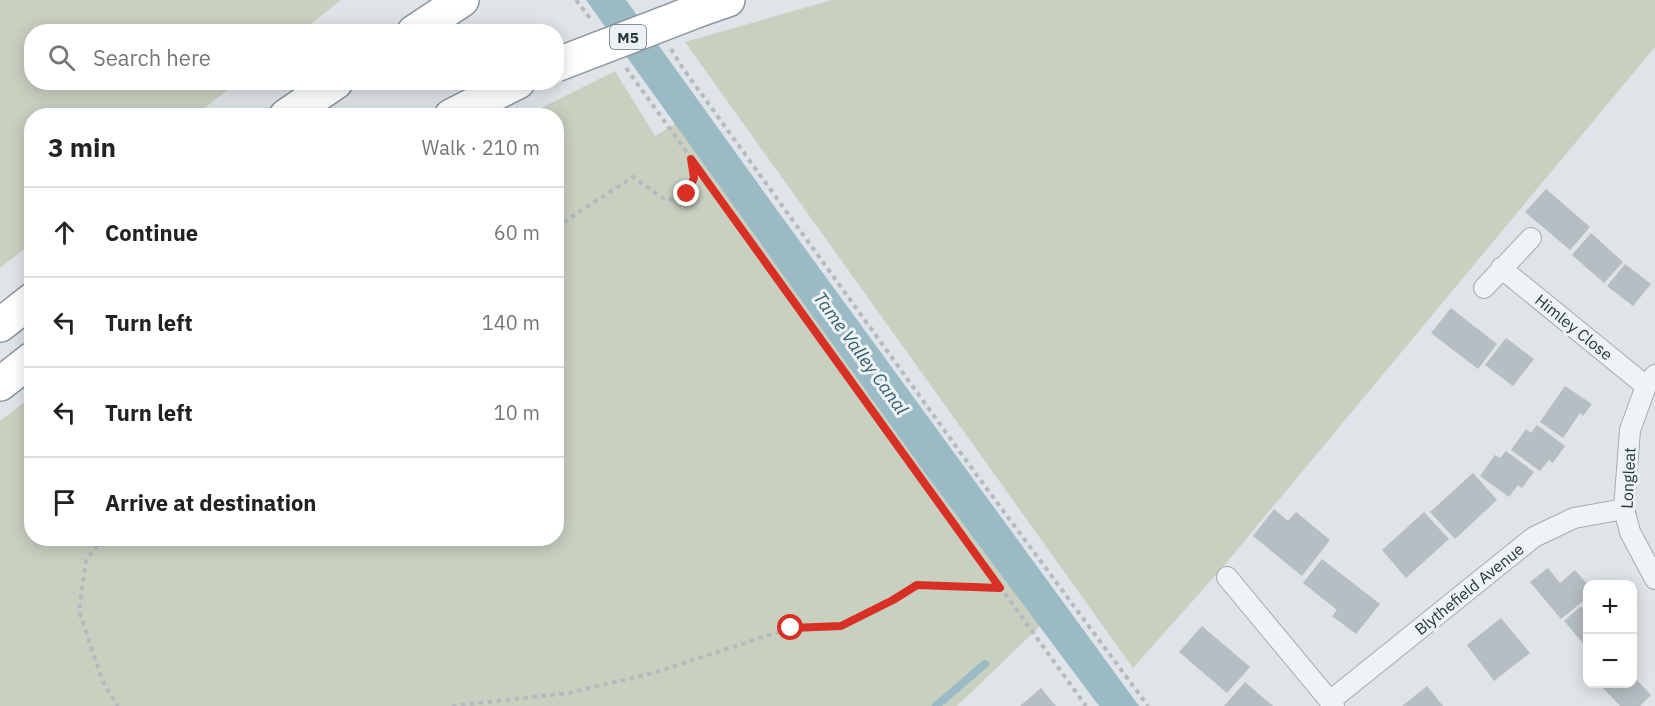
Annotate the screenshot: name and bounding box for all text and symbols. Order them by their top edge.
search box [24,24,564,90]
road number: M5 [610,25,646,49]
icon: search [45,41,78,74]
text: Search here [93,43,211,72]
text: 3 min [48,130,116,164]
text: Walk · 210 m [422,134,540,161]
route end [673,180,699,206]
icon: ahead [48,216,81,249]
text: Continue [105,218,198,247]
text: 60 m [494,219,540,246]
water label: Tame Valley Canal [809,287,914,419]
street label: Himley Close [1531,290,1617,364]
icon: left [48,306,81,339]
text: Turn left [105,308,193,337]
text: 140 m [482,309,540,336]
icon: left [48,396,81,429]
text: Turn left [105,398,193,427]
text: 10 m [494,399,540,426]
street label: Longleat [1616,447,1640,509]
icon: arrive [48,486,81,519]
text: Arrive at destination [105,488,316,517]
street label: Blythefield Avenue [1410,539,1528,639]
map controls [1583,580,1637,688]
button: + [1583,580,1637,634]
route start [777,614,803,640]
button: − [1583,634,1637,688]

